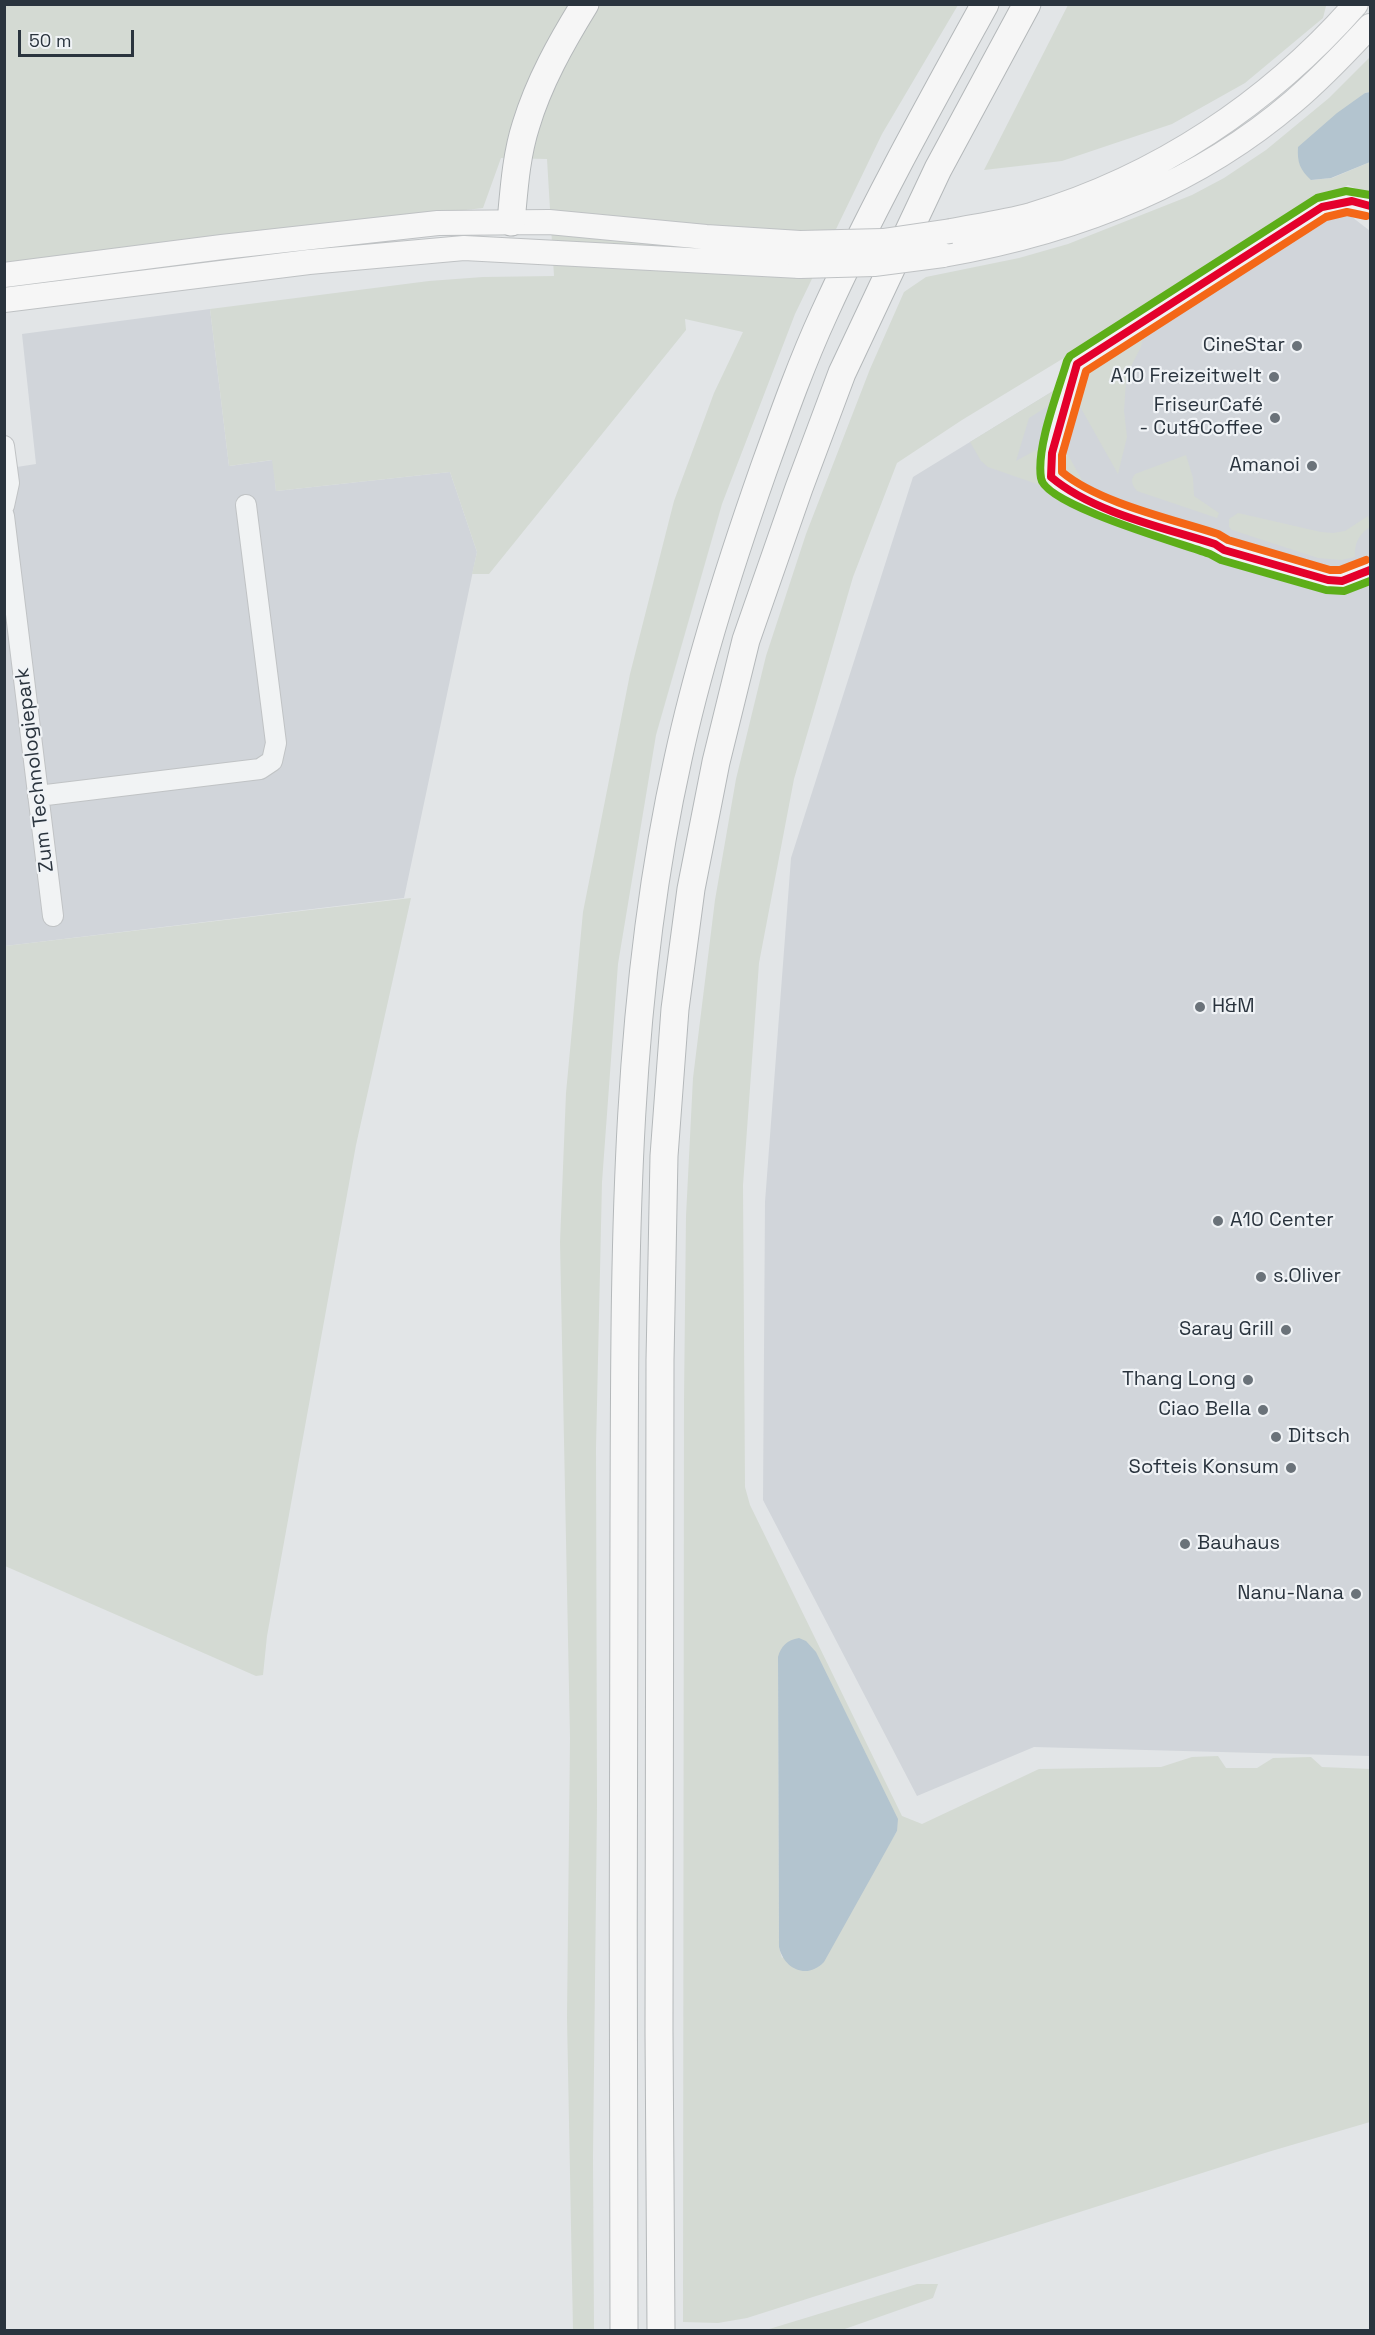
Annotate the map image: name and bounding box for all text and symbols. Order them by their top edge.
scale bar [21,18,136,56]
text: 50 m [29,29,71,52]
place label: CineStar [1203,334,1285,358]
marker: CineStar [1290,339,1304,353]
place label: A10 Freizeitwelt [1111,365,1262,389]
marker: A10 Freizeitwelt [1267,370,1281,384]
place label: FriseurCafé - Cut&Coffee [1139,394,1263,441]
marker: FriseurCafé - Cut&Coffee [1268,411,1282,425]
place label: Amanoi [1229,454,1300,478]
marker: Amanoi [1305,459,1319,473]
street label: Zum Technologiepark [11,666,59,874]
place label: H&M [1212,995,1254,1019]
marker: H&M [1193,1000,1207,1014]
place label: A10 Center [1230,1209,1334,1233]
marker: A10 Center [1211,1214,1225,1228]
place label: s.Oliver [1273,1265,1341,1289]
marker: s.Oliver [1254,1270,1268,1284]
place label: Saray Grill [1179,1318,1274,1342]
marker: Saray Grill [1279,1323,1293,1337]
place label: Thang Long [1122,1368,1236,1392]
marker: Thang Long [1241,1373,1255,1387]
place label: Ciao Bella [1158,1398,1251,1422]
marker: Ciao Bella [1256,1403,1270,1417]
place label: Ditsch [1288,1425,1350,1449]
marker: Ditsch [1269,1430,1283,1444]
place label: Softeis Konsum [1129,1456,1279,1480]
marker: Softeis Konsum [1284,1461,1298,1475]
place label: Bauhaus [1197,1532,1280,1556]
marker: Bauhaus [1178,1537,1192,1551]
place label: Nanu-Nana [1237,1582,1344,1606]
marker: Nanu-Nana [1349,1587,1363,1601]

